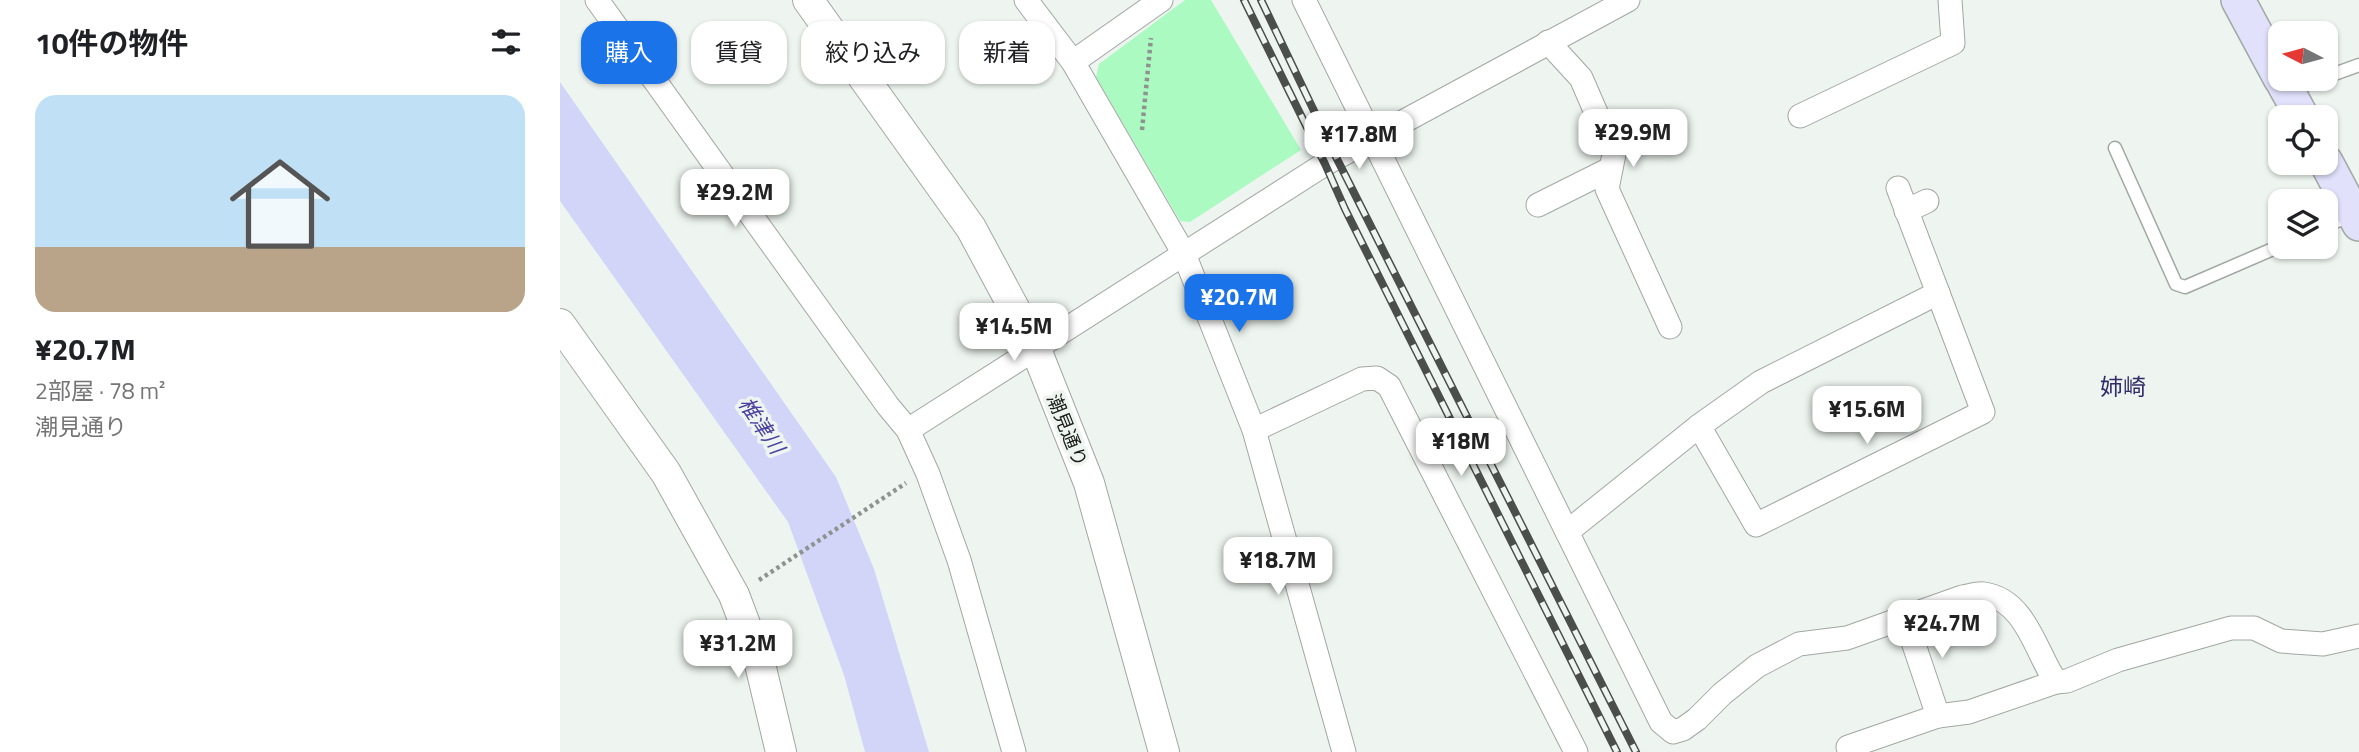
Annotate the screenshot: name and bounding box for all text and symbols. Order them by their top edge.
text: 10件の物件 [35,20,189,66]
chip: 購入 [581,21,677,84]
chip: 賃貸 [691,21,787,84]
chip: 絞り込み [801,21,945,84]
chip: 新着 [959,21,1055,84]
north arrow [2268,21,2338,91]
map controls [2268,21,2338,259]
icon: filters [487,23,525,61]
button: locate [2268,105,2338,175]
pin: ¥29.9M [1576,110,1690,169]
pin: ¥17.8M [1302,111,1416,171]
text: ¥29.9M [1594,114,1672,149]
text: ¥17.8M [1320,116,1398,151]
icon: home [217,141,343,267]
pin: ¥29.2M [678,170,792,229]
text: ¥29.2M [696,174,774,209]
button: layers [2268,189,2338,259]
pin: ¥20.7M [1182,274,1296,334]
text: ¥20.7M [1200,279,1278,314]
pin: ¥14.5M [957,304,1071,363]
text: ¥14.5M [975,308,1053,343]
text: ¥20.7M [35,326,136,372]
district label: 姉崎 [2100,369,2146,404]
text: 2部屋 · 78 m² [35,373,165,408]
pin: ¥15.6M [1810,386,1924,446]
street label: 潮見通り [1040,389,1096,471]
water label: 椎津川 [731,390,794,462]
text: ¥15.6M [1828,391,1906,426]
text: 潮見通り [35,409,127,444]
pin: ¥18M [1420,419,1502,478]
text: ¥18M [1432,423,1490,458]
pin: ¥18.7M [1221,538,1335,597]
text: ¥18.7M [1239,542,1317,577]
pin: ¥24.7M [1885,600,1999,660]
text: ¥24.7M [1903,605,1981,640]
pin: ¥31.2M [681,620,795,680]
text: ¥31.2M [699,625,777,660]

